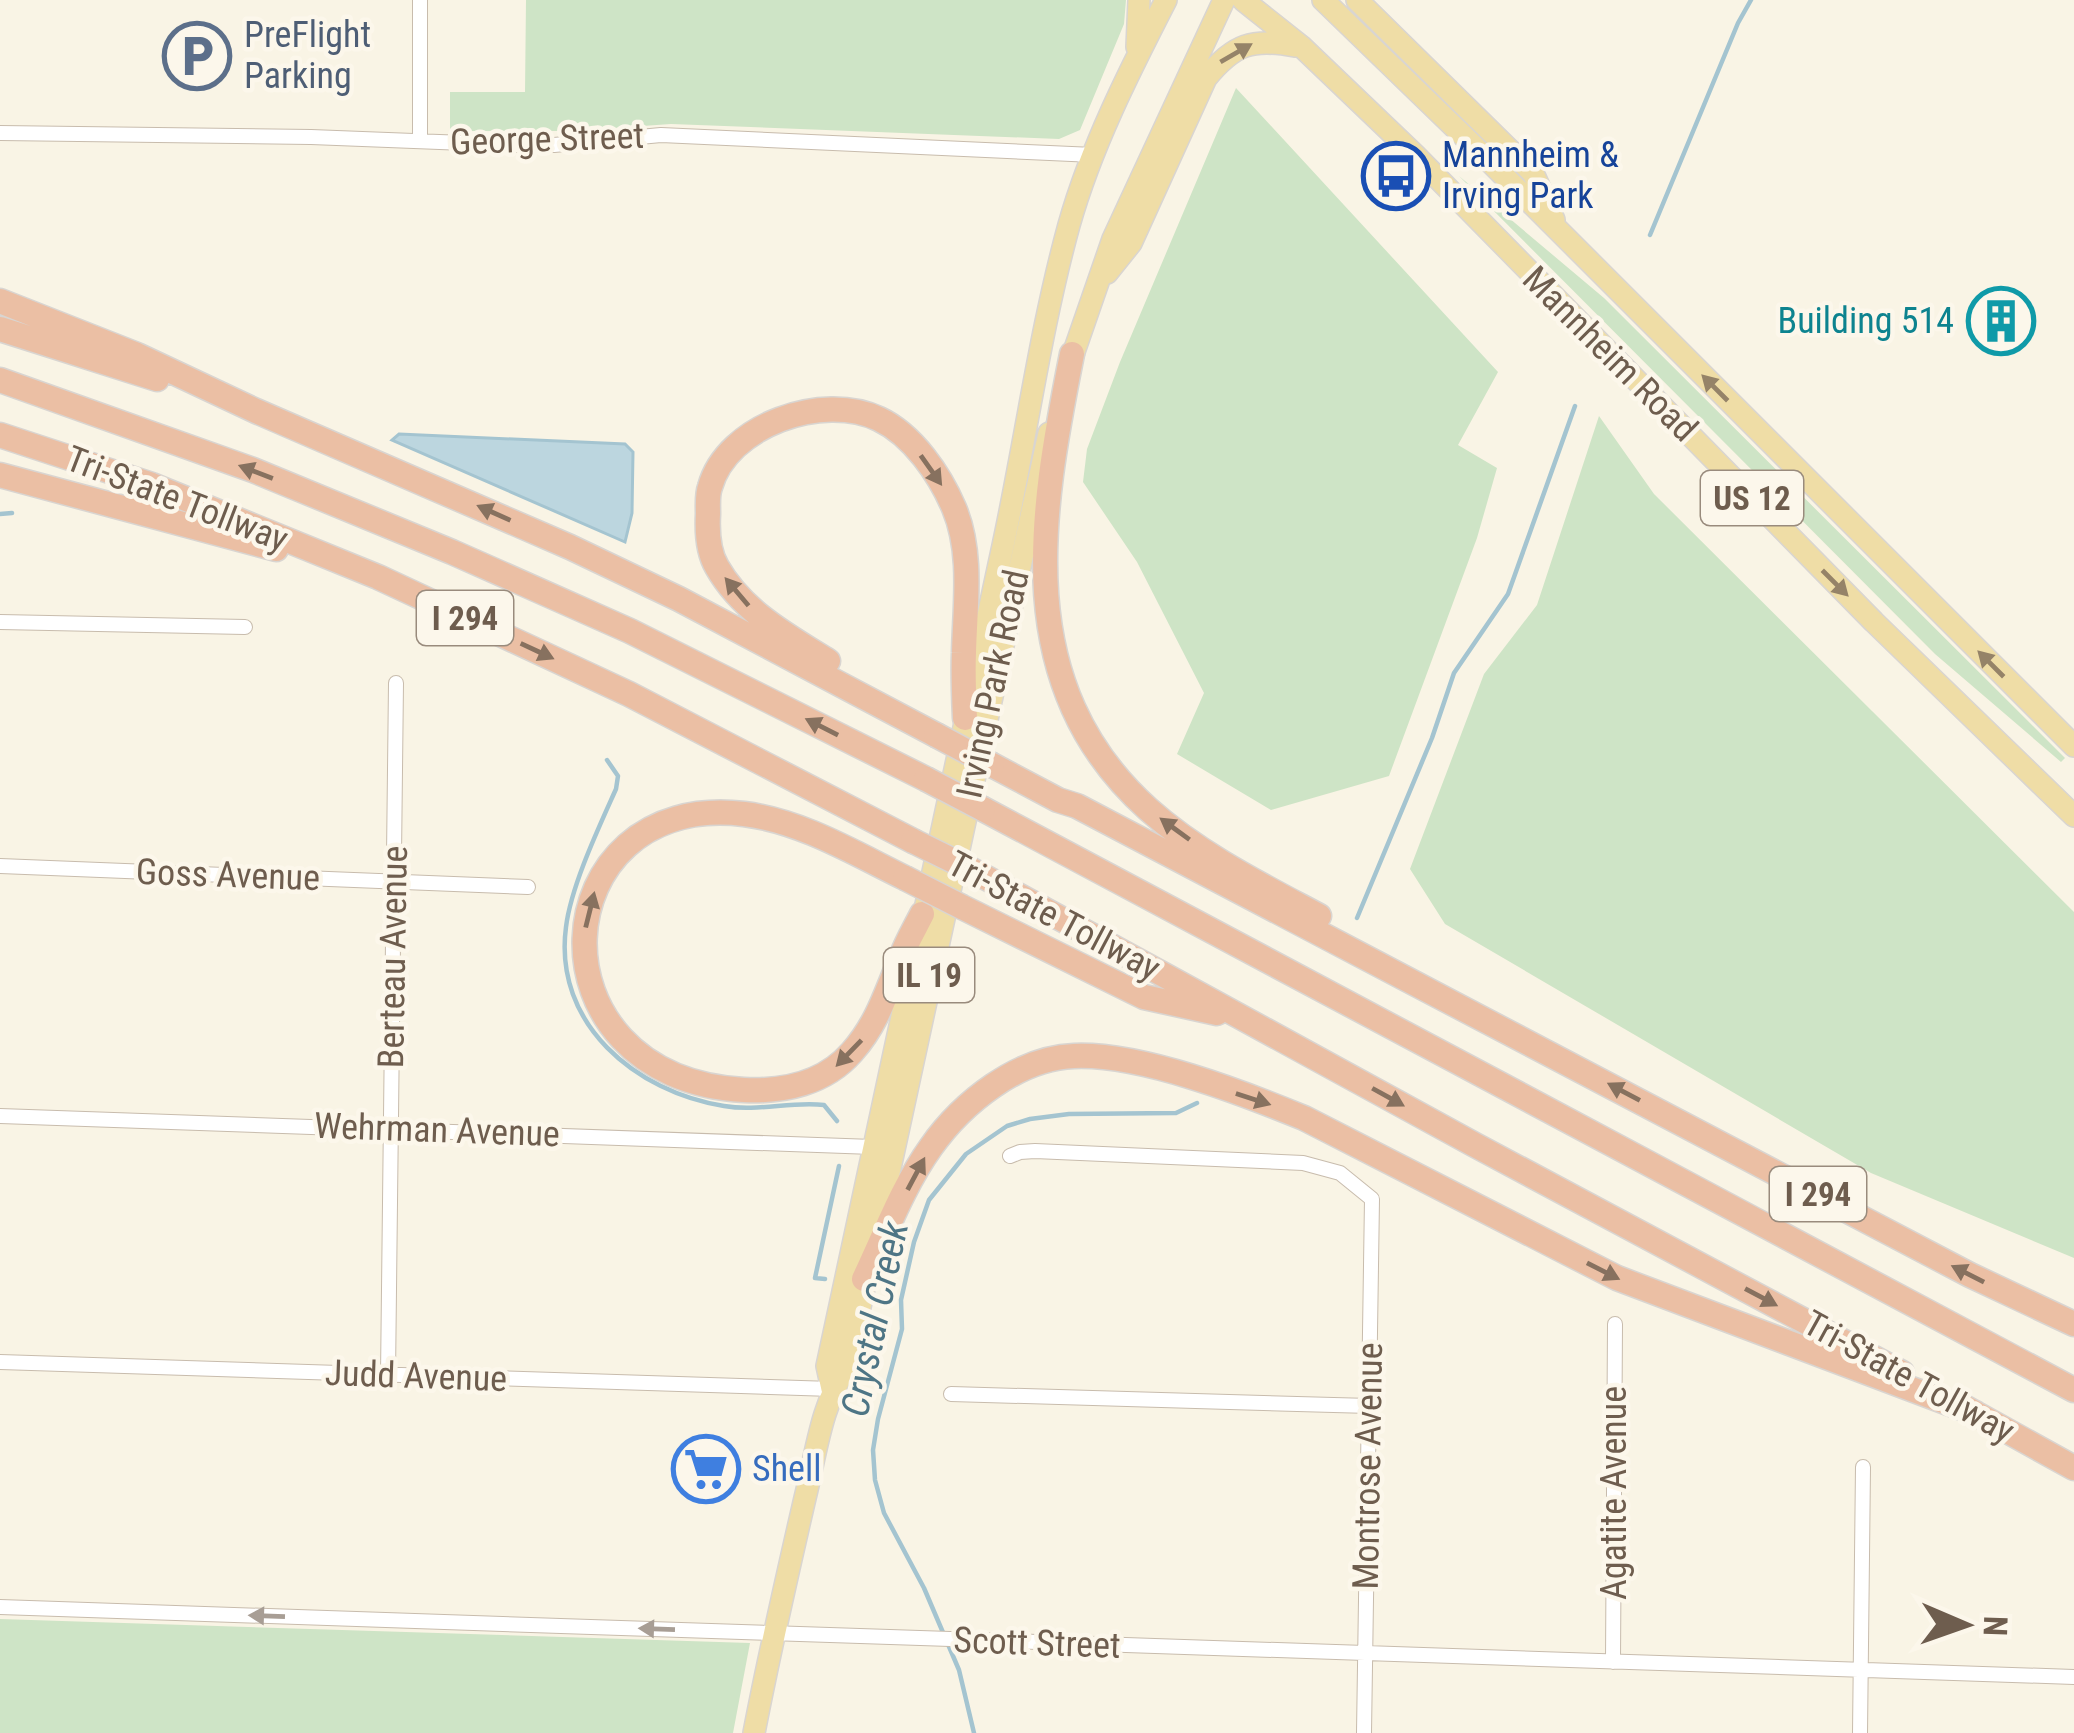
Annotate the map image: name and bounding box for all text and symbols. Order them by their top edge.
place label: PreFlight Parking [244,14,371,97]
parking icon: PreFlight Parking [162,21,232,91]
one-way arrow [1219,43,1253,64]
street label: George Street [449,115,645,163]
place label: Mannheim & Irving Park [1442,134,1619,217]
bus stop icon: Mannheim & Irving Park [1361,141,1431,211]
street label: Mannheim Road [1514,258,1706,450]
building icon: Building 514 [1966,286,2036,356]
place label: Building 514 [1778,300,1954,342]
one-way arrow [1701,374,1729,402]
street label: Tri-State Tollway [60,437,294,561]
one-way arrow [919,454,942,486]
one-way arrow [238,461,274,480]
road number: US 12 [1701,471,1803,525]
one-way arrow [476,502,511,522]
street label: Irving Park Road [948,566,1038,802]
one-way arrow [1821,568,1849,597]
one-way arrow [724,577,750,607]
road number: I 294 [417,591,513,645]
one-way arrow [520,641,555,661]
one-way arrow [1977,650,2005,678]
one-way arrow [805,718,839,738]
one-way arrow [1159,818,1191,842]
street label: Tri-State Tollway [941,842,1167,990]
street label: Berteau Avenue [370,845,416,1069]
street label: Goss Avenue [135,851,321,899]
one-way arrow [581,891,600,928]
road number: IL 19 [884,948,974,1002]
one-way arrow [835,1038,863,1067]
one-way arrow [1606,1082,1641,1102]
one-way arrow [1371,1086,1405,1107]
one-way arrow [1235,1090,1272,1109]
street label: Wehrman Avenue [313,1105,561,1155]
one-way arrow [905,1156,926,1191]
road number: I 294 [1770,1167,1866,1221]
water label: Crystal Creek [832,1216,918,1421]
one-way arrow [1585,1260,1620,1280]
one-way arrow [1951,1264,1986,1285]
one-way arrow [1743,1286,1778,1306]
street label: Tri-State Tollway [1796,1302,2022,1452]
street label: Montrose Avenue [1345,1342,1391,1590]
street label: Judd Avenue [324,1352,508,1400]
street label: Agatite Avenue [1593,1386,1635,1600]
supermarket icon: Shell [671,1434,741,1504]
place label: Shell [752,1448,821,1490]
north arrow [1906,1565,2026,1685]
one-way arrow [247,1606,285,1625]
text: N [1976,1615,2015,1637]
one-way arrow [637,1619,675,1638]
street label: Scott Street [953,1619,1121,1667]

